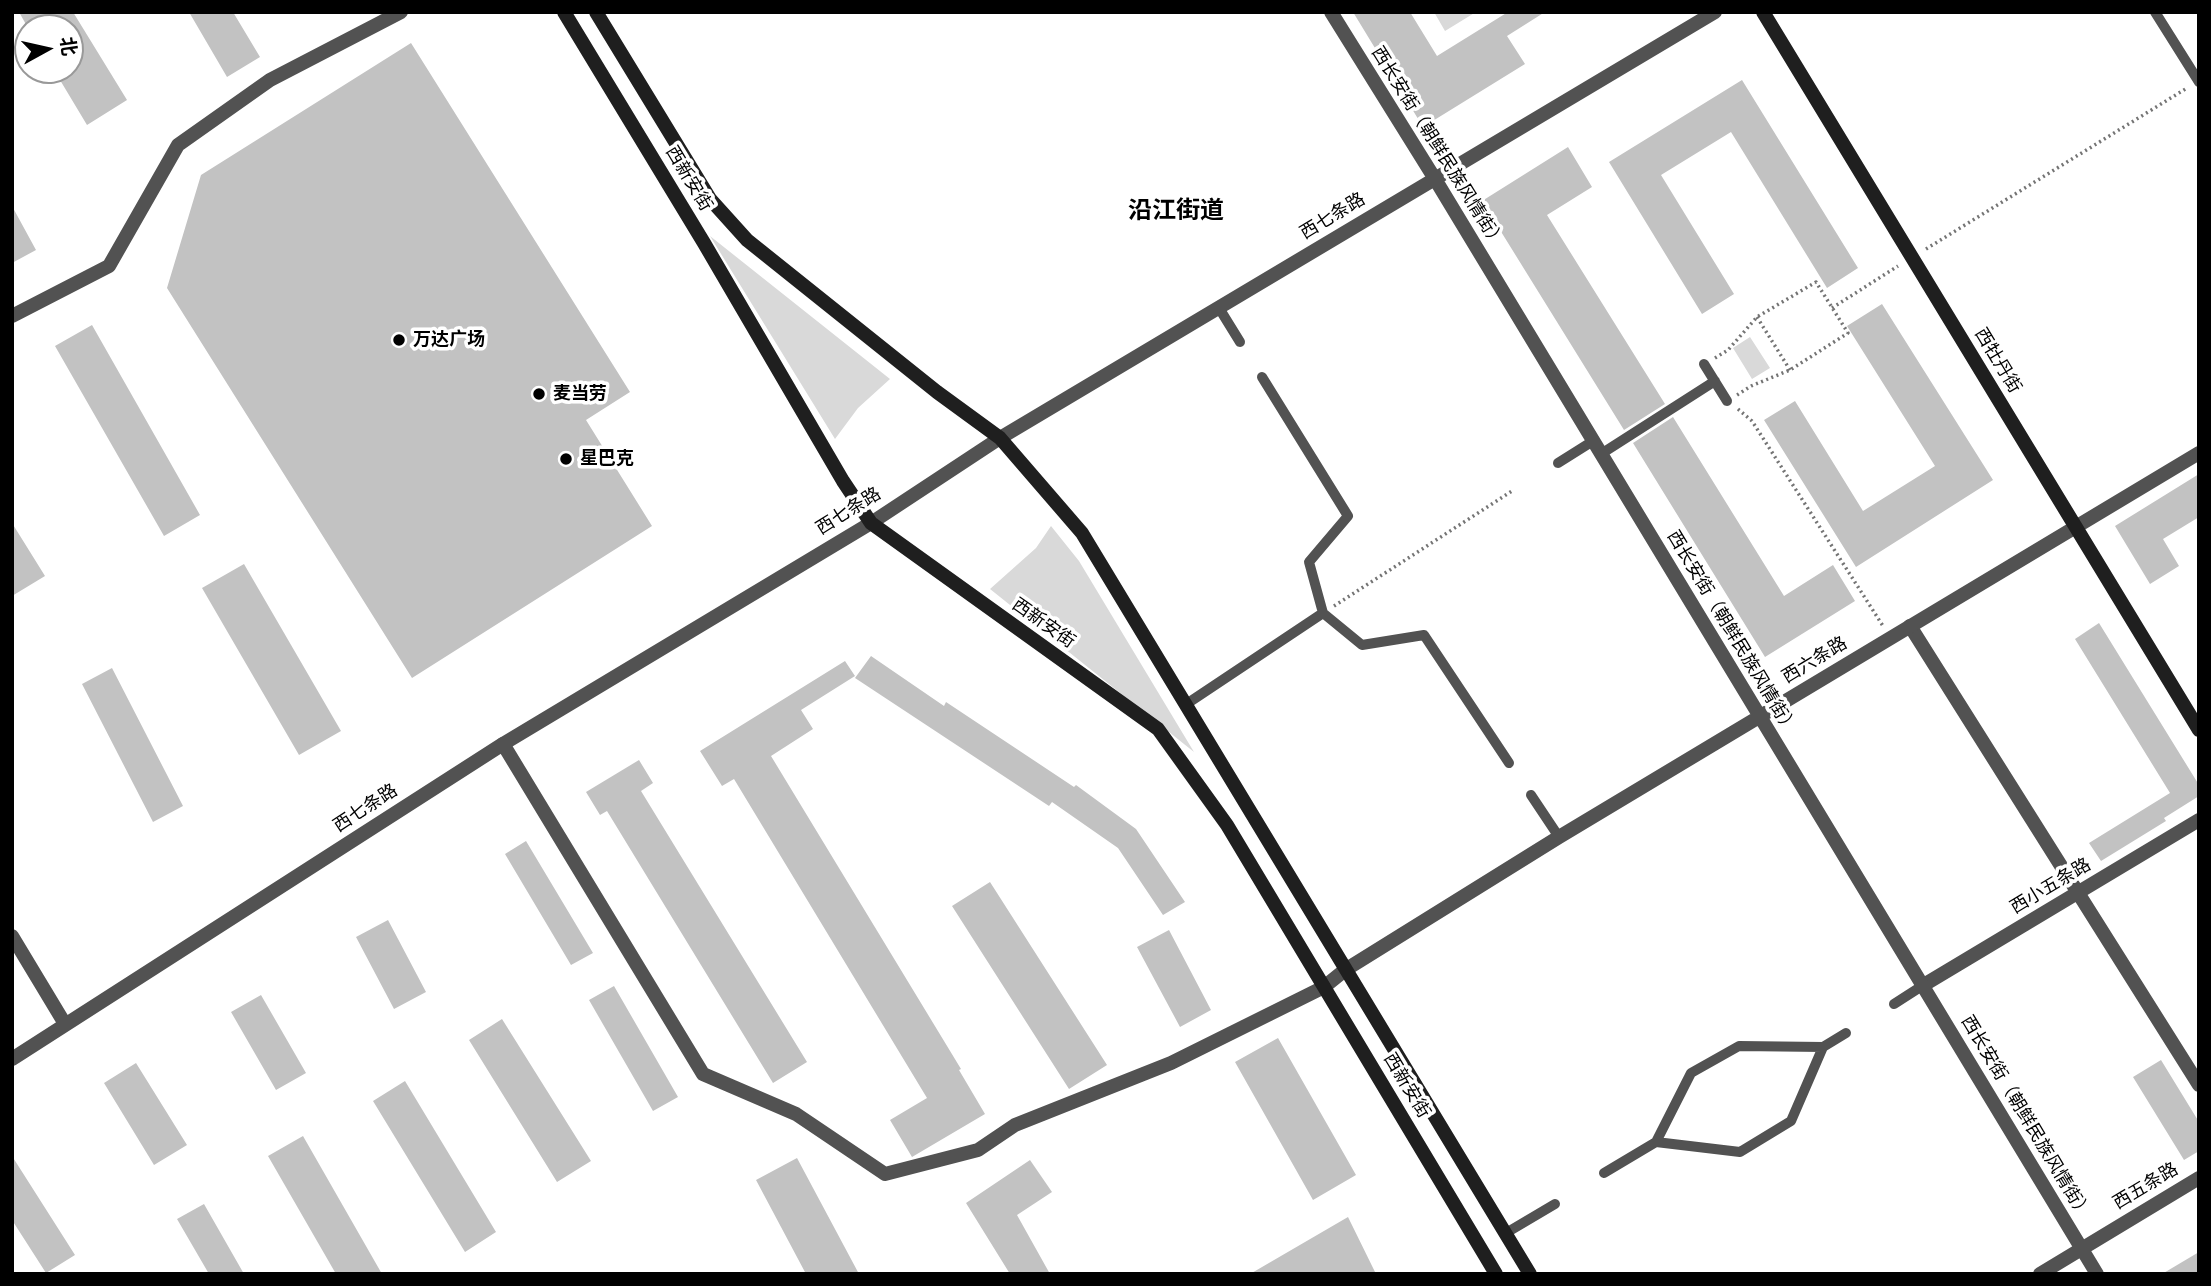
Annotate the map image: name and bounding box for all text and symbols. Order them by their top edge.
north arrow [14,14,84,84]
text: 北 [56,35,81,57]
street label: 西长安街（朝鲜民族风情街） [1366,43,1508,253]
street label: 西新安街 [660,143,716,215]
street label: 西七条路 [1297,189,1369,245]
district label: 沿江街道 [1128,198,1224,226]
street label: 西牡丹街 [1969,325,2025,397]
place label: 万达广场 [413,329,485,351]
marker: 万达广场 [391,332,407,348]
place label: 麦当劳 [553,383,607,405]
marker: 麦当劳 [531,386,547,402]
place label: 星巴克 [580,448,634,470]
marker: 星巴克 [558,451,574,467]
street label: 西七条路 [813,484,885,540]
street label: 西长安街（朝鲜民族风情街） [1661,527,1801,739]
street label: 西新安街 [1007,595,1079,653]
street label: 西六条路 [1779,633,1851,689]
street label: 西七条路 [330,780,402,838]
street label: 西小五条路 [2007,855,2095,919]
street label: 西长安街（朝鲜民族风情街） [1955,1012,2095,1224]
street label: 西新安街 [1378,1050,1434,1122]
street label: 西五条路 [2110,1159,2182,1215]

